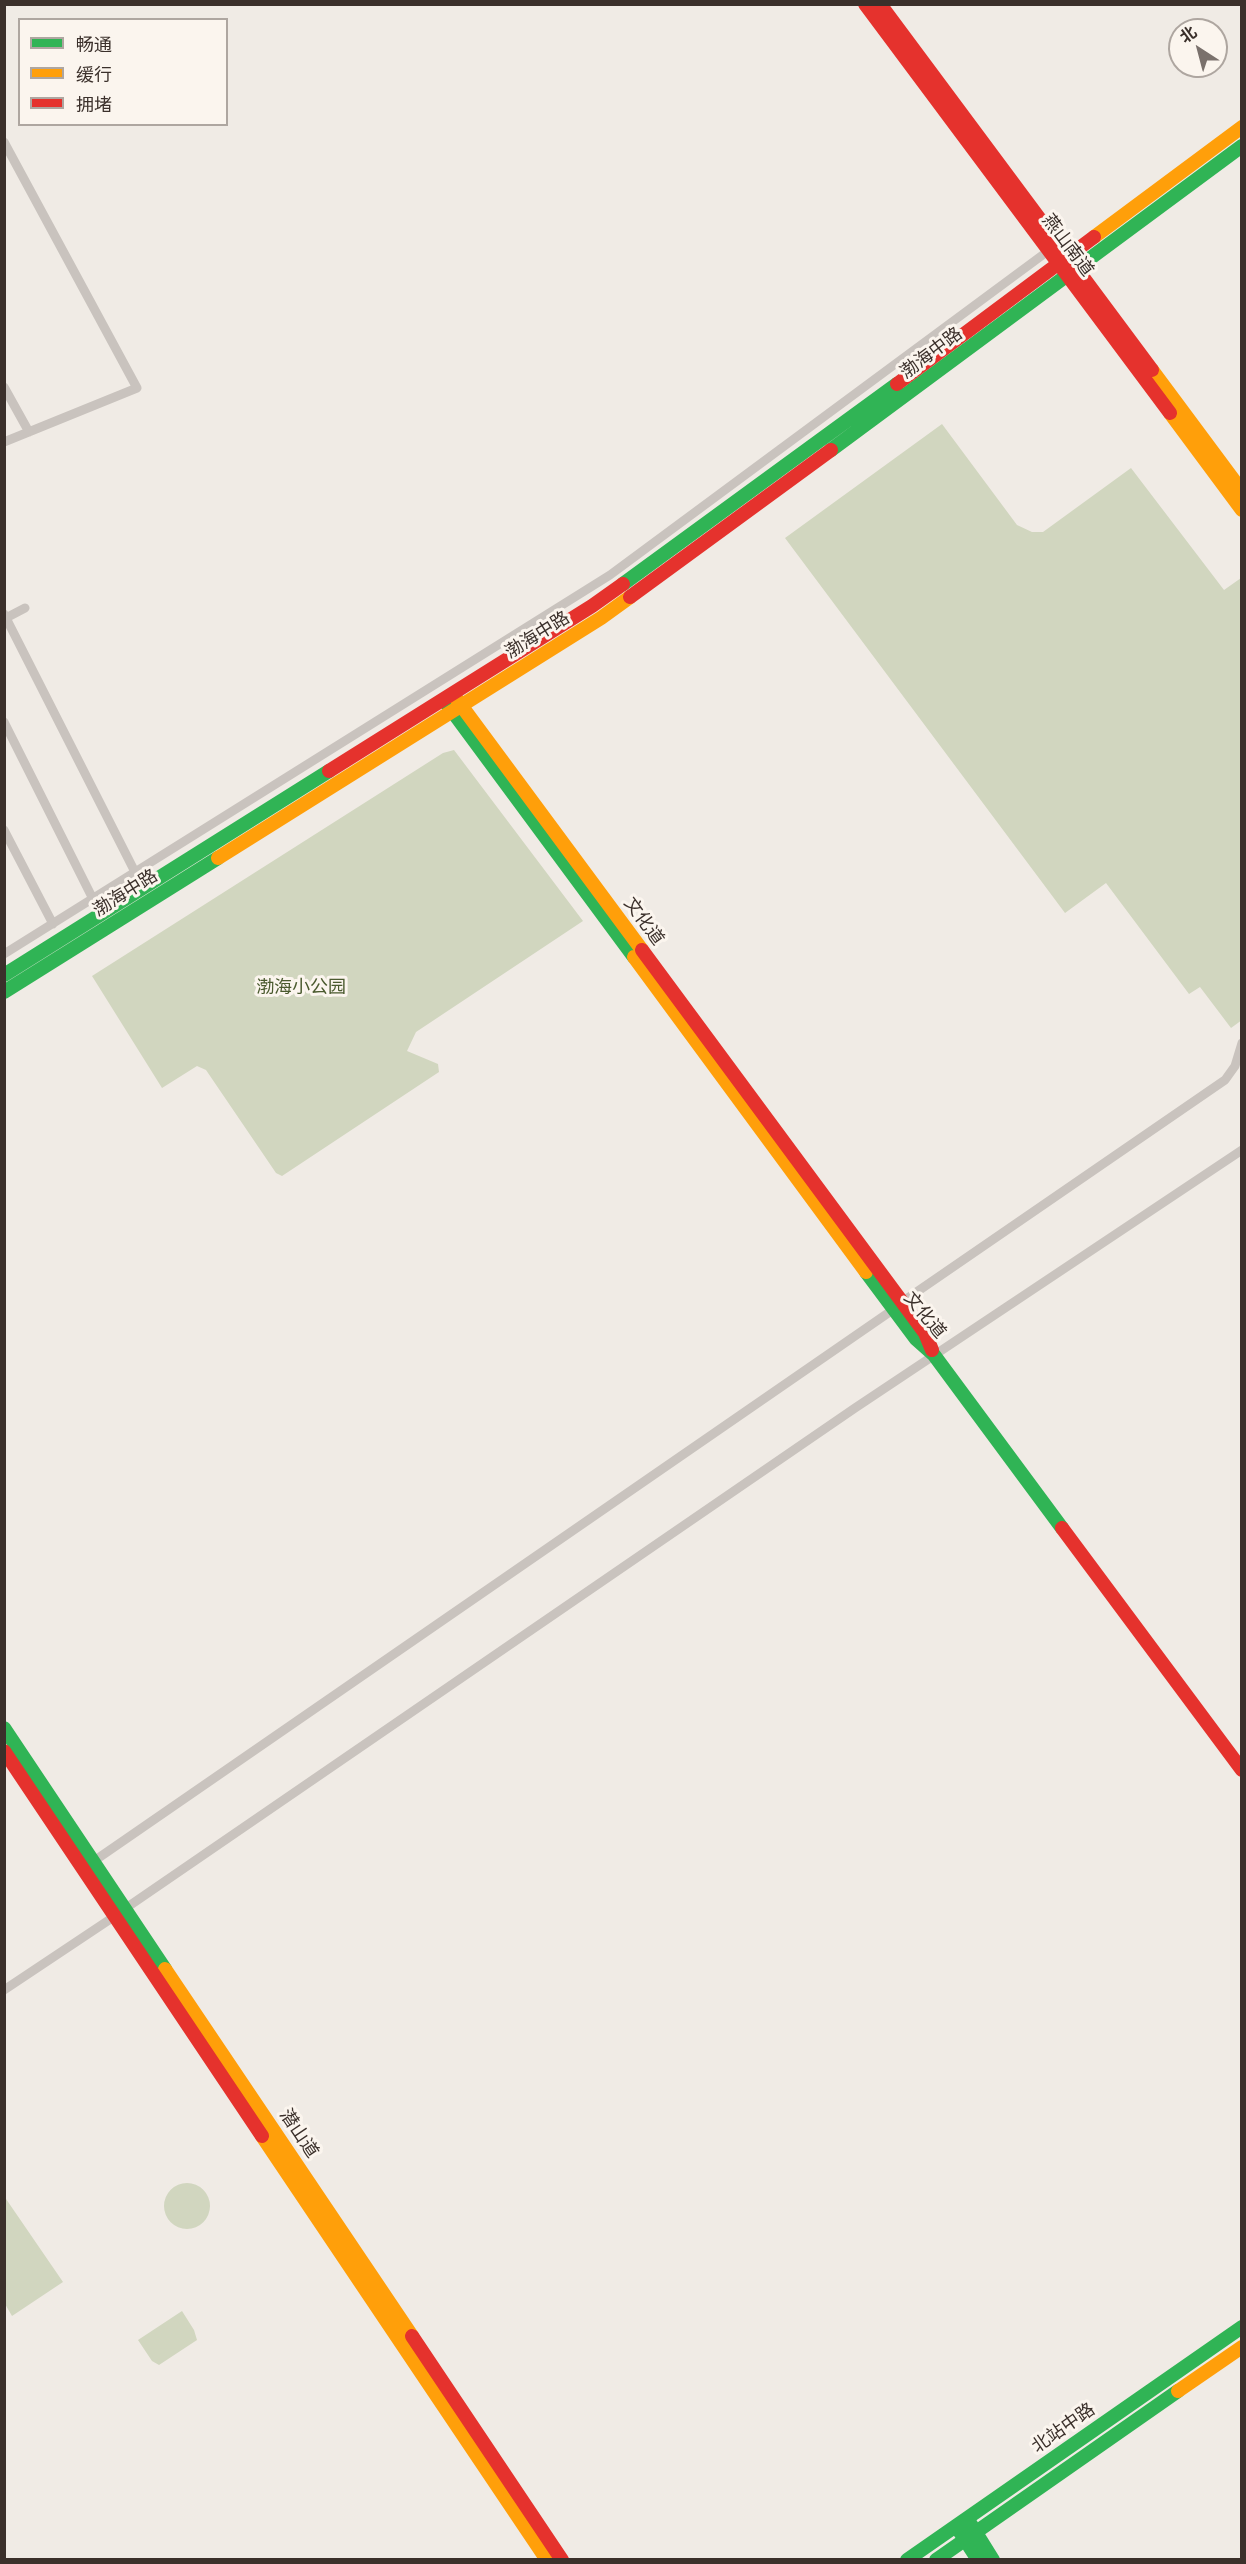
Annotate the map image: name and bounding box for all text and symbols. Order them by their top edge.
legend [18,18,228,126]
north arrow [1168,18,1228,78]
text: 北 [1176,21,1202,49]
text: 畅通 [76,33,112,57]
text: 缓行 [76,63,112,87]
text: 拥堵 [76,93,112,117]
street label: 燕山南道 [1037,211,1097,281]
street label: 渤海中路 [897,324,967,384]
street label: 渤海中路 [502,608,574,664]
street label: 渤海中路 [90,866,162,922]
street label: 文化道 [618,894,668,950]
park label: 渤海小公园 [256,978,346,1000]
street label: 文化道 [898,1288,950,1344]
street label: 潜山道 [274,2106,322,2162]
street label: 北站中路 [1028,2400,1100,2458]

